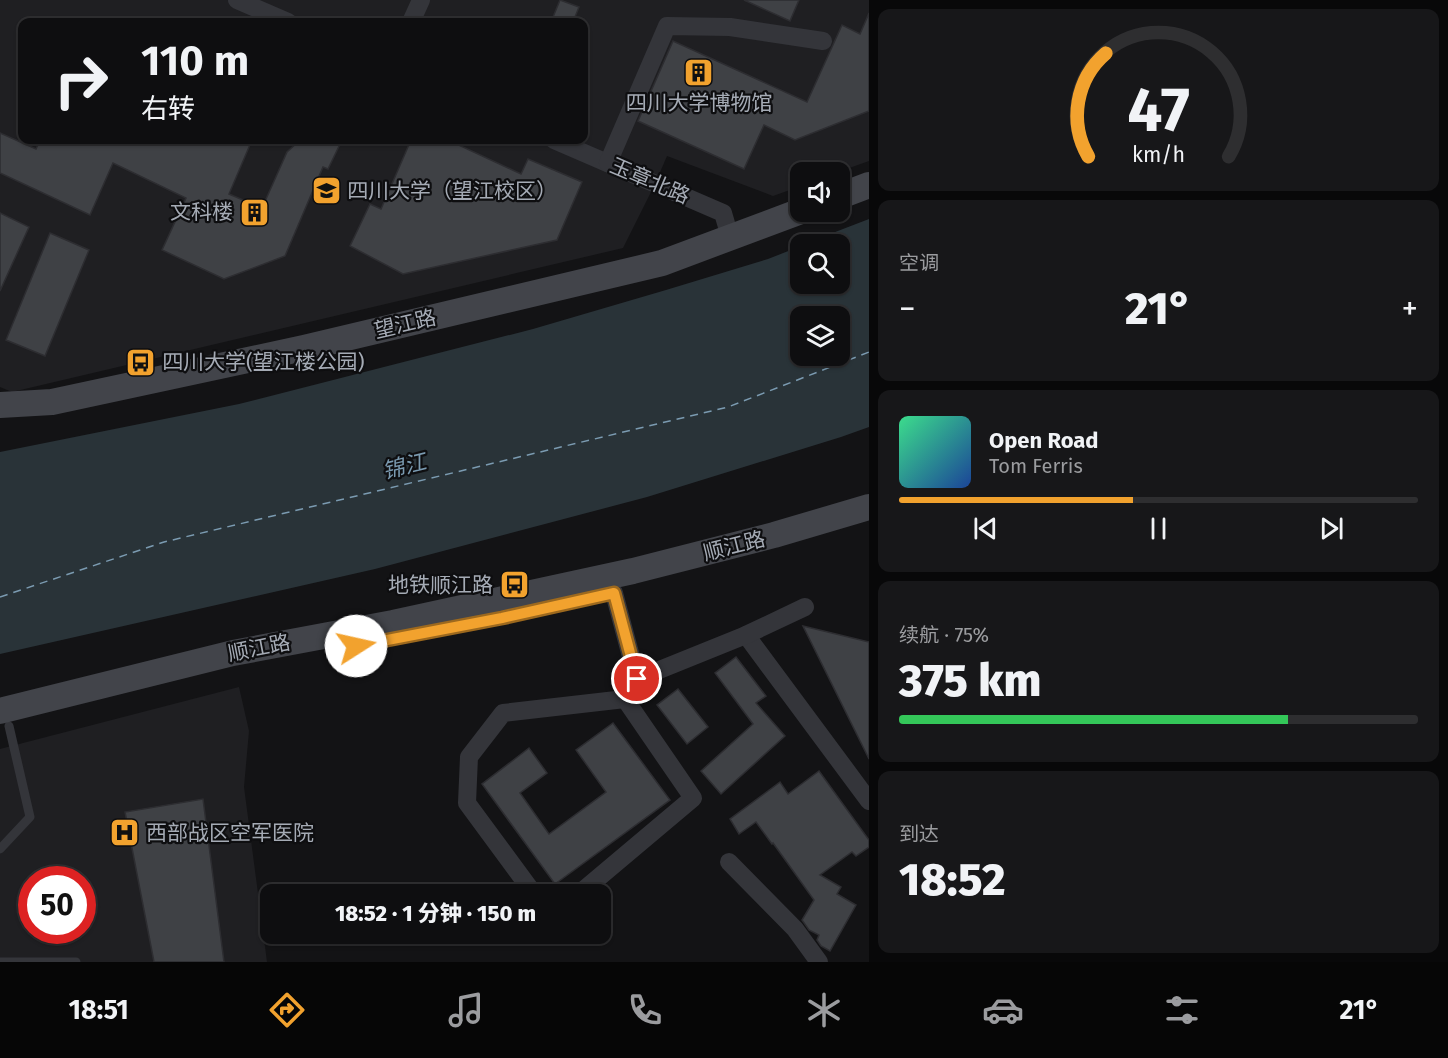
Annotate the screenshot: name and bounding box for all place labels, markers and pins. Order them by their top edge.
building icon: 四川大学博物馆 [683,56,715,88]
place label: 四川大学博物馆 [626,90,773,116]
school or university icon: 四川大学（望江校区） [310,175,342,207]
place label: 四川大学（望江校区） [347,178,557,204]
building icon: 文科楼 [238,196,270,228]
place label: 文科楼 [170,199,233,225]
bus stop icon: 四川大学(望江楼公园) [125,346,157,378]
place label: 四川大学(望江楼公园) [162,349,365,375]
bus stop icon: 地铁顺江路 [498,569,530,601]
place label: 地铁顺江路 [388,572,493,598]
pin [611,653,662,704]
hospital icon: 西部战区空军医院 [109,817,141,849]
place label: 西部战区空军医院 [146,820,314,846]

